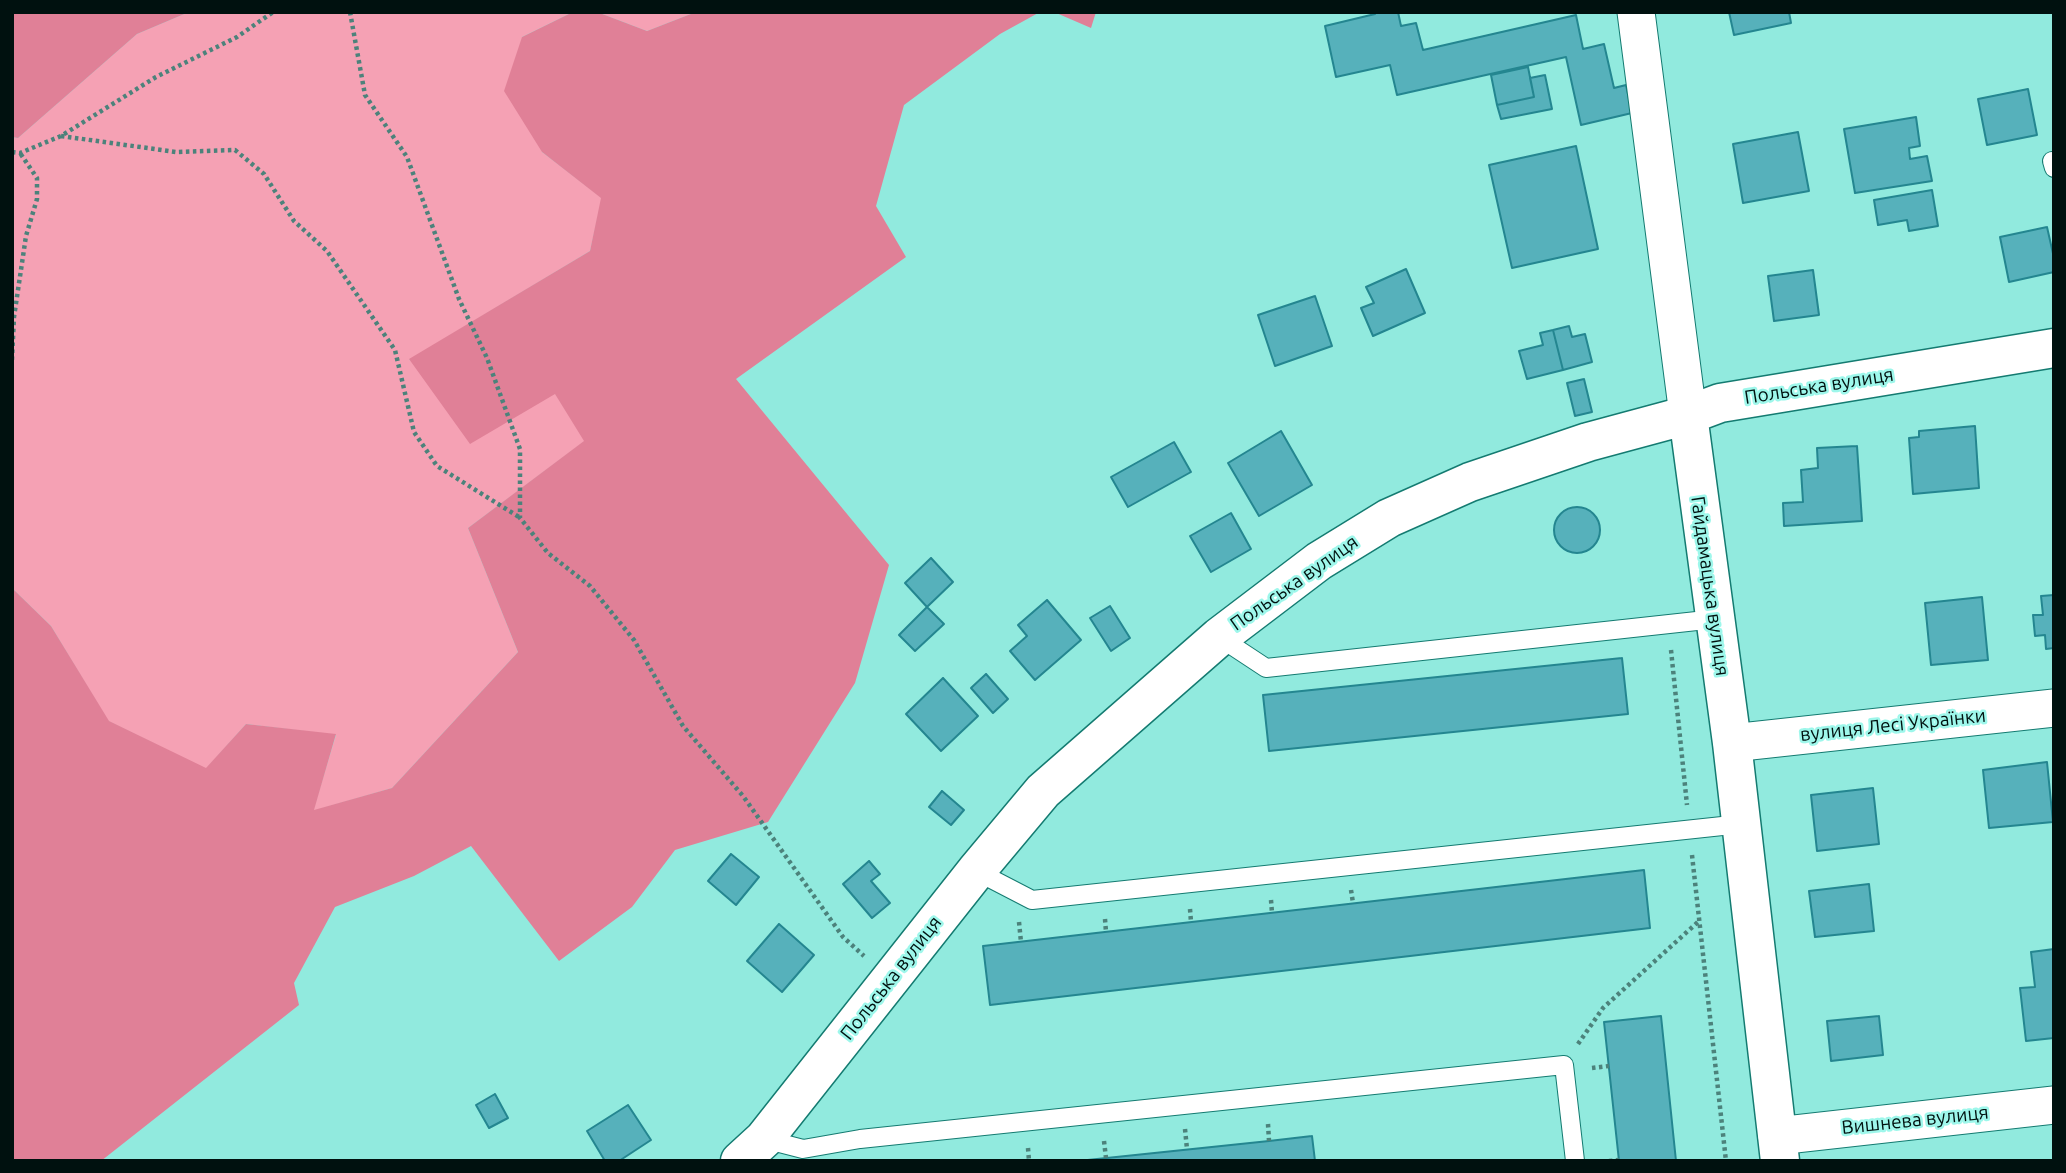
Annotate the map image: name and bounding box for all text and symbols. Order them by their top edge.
street label: Польська вулиця [1743,363,1895,409]
street label: Гайдамацька вулиця [1686,495,1734,677]
street label: Польська вулиця [1226,530,1362,636]
street label: вулиця Лесі Українки [1799,704,1987,746]
street label: Польська вулиця [836,912,946,1044]
street label: Вишнева вулиця [1840,1101,1990,1139]

